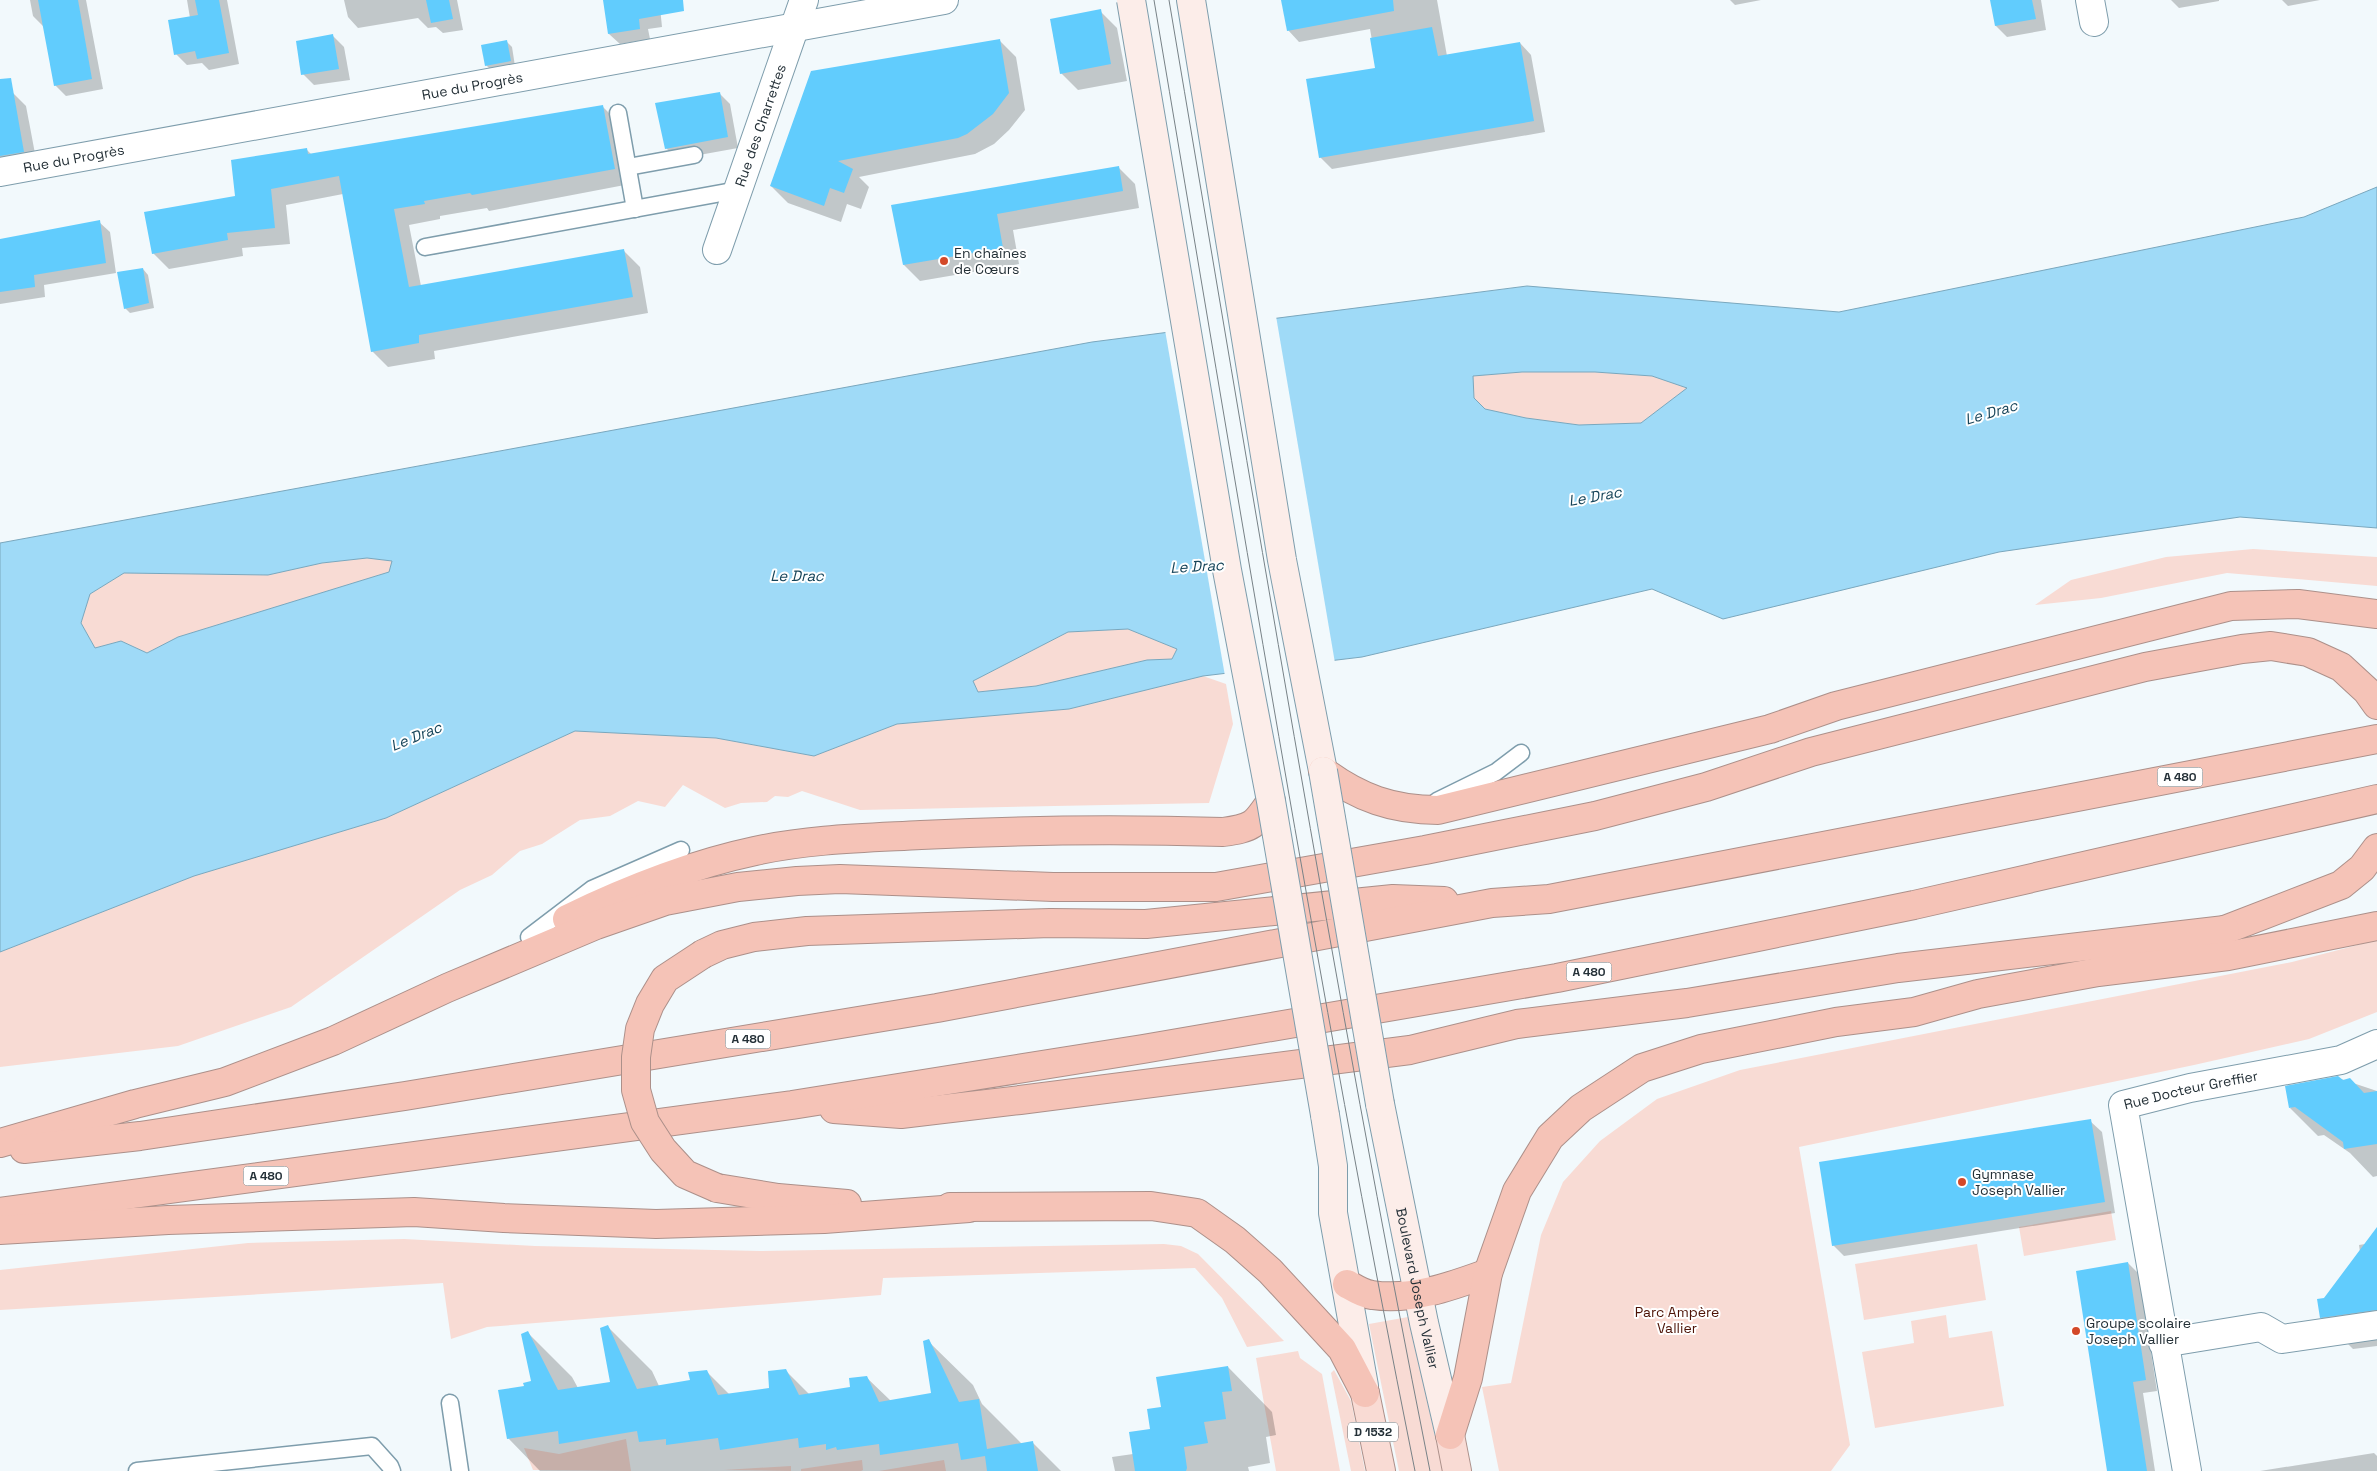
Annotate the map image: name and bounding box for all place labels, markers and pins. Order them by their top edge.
place label: En chaînes de Cœurs [954,244,1027,278]
marker: En chaînes de Cœurs [938,255,950,267]
place label: Gymnase Joseph Vallier [1972,1165,2065,1199]
marker: Gymnase Joseph Vallier [1956,1176,1968,1188]
place label: Groupe scolaire Joseph Vallier [2086,1314,2191,1348]
marker: Groupe scolaire Joseph Vallier [2070,1325,2082,1337]

